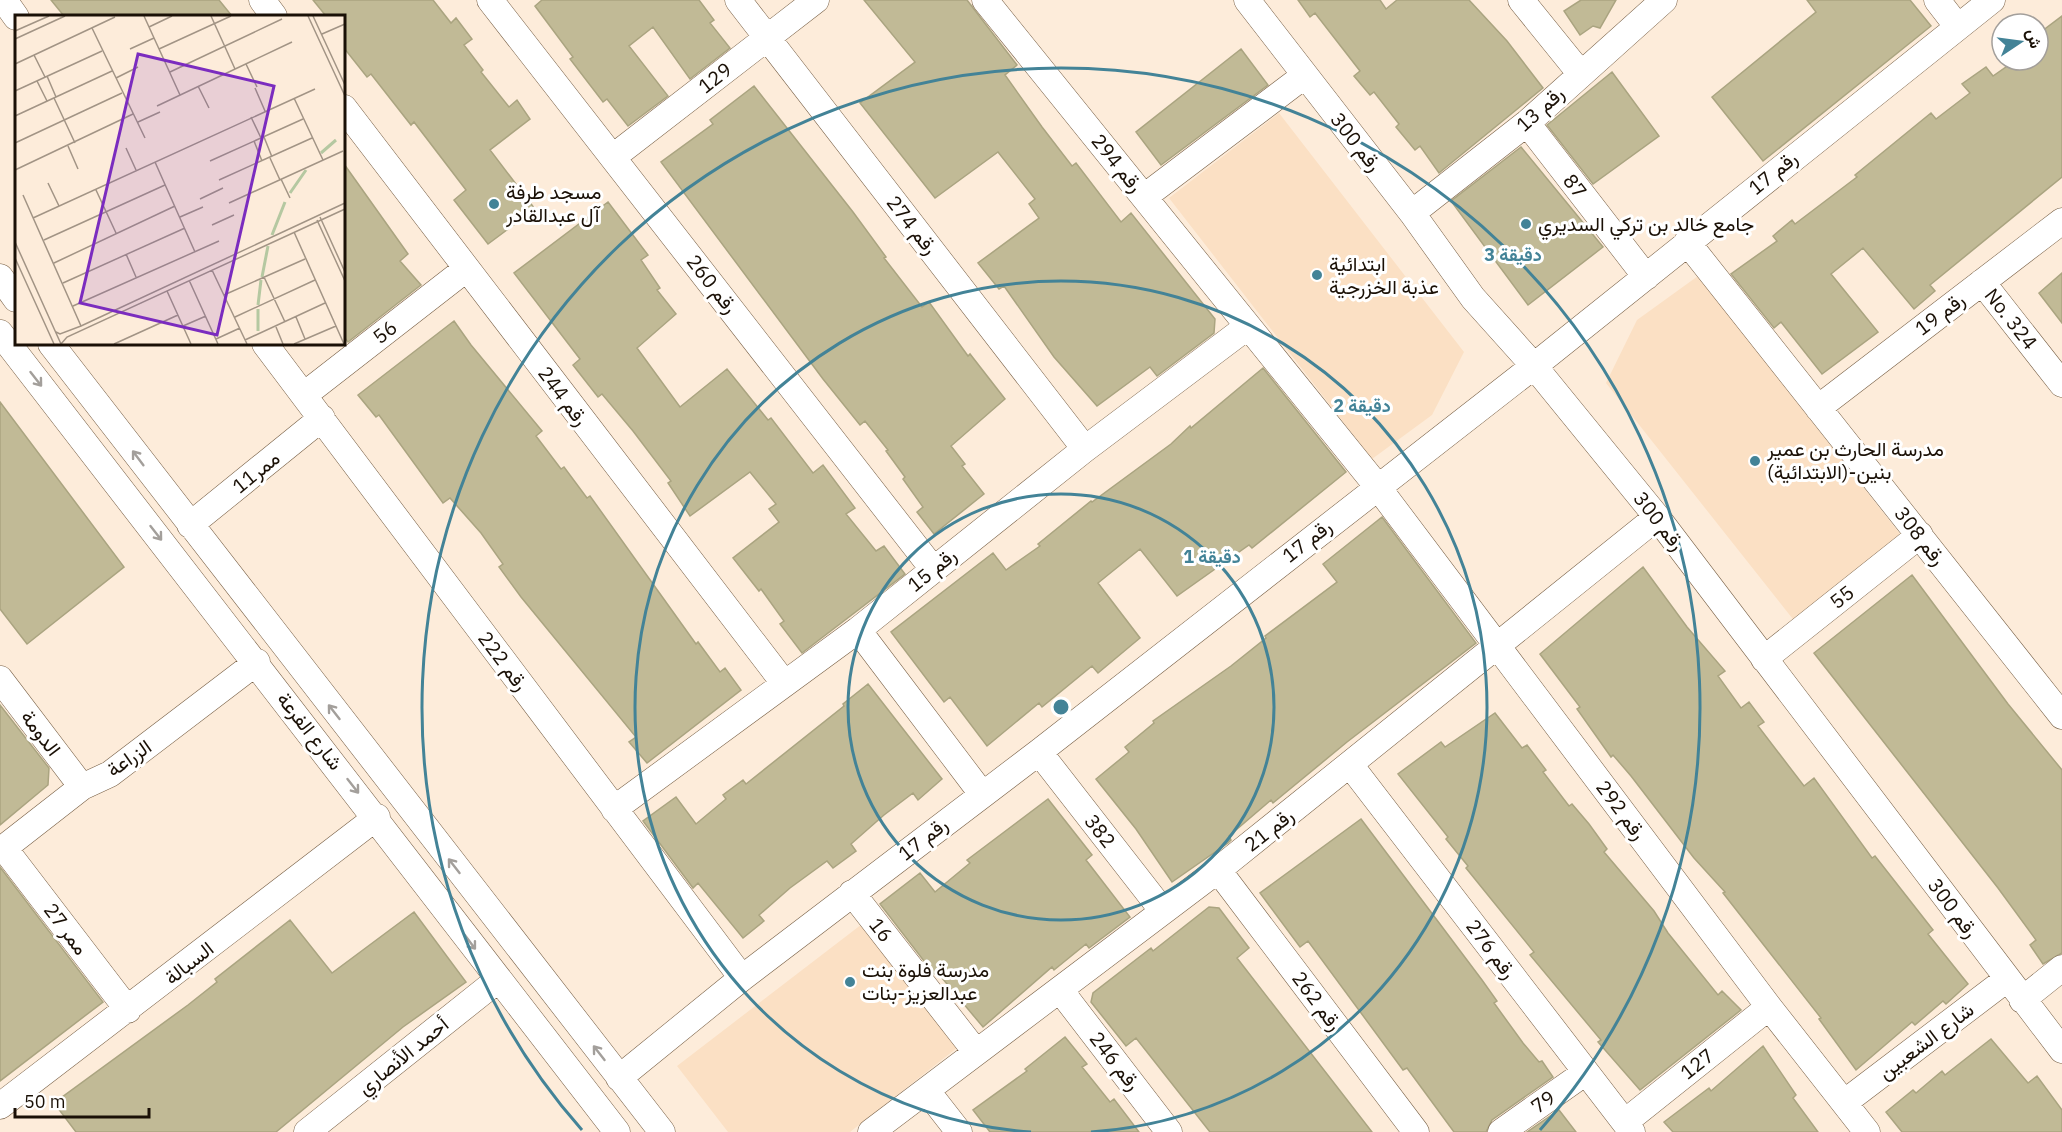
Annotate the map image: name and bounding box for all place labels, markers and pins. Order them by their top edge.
place label: مسجد طرفة آل عبدالقادر [505,178,601,228]
marker: مسجد طرفة آل عبدالقادر [487,197,501,211]
place label: جامع خالد بن تركي السديري [1538,210,1754,241]
marker: جامع خالد بن تركي السديري [1519,217,1533,231]
place label: ابتدائية عذبة الخزرجية [1329,250,1439,300]
marker: ابتدائية عذبة الخزرجية [1310,268,1324,282]
place label: مدرسة الحارث بن عمير (الابتدائية)-بنين [1766,435,1944,485]
marker: مدرسة الحارث بن عمير (الابتدائية)-بنين [1748,454,1762,468]
centre of rings [1051,697,1071,717]
place label: مدرسة فلوة بنت عبدالعزيز-بنات [862,956,989,1006]
marker: مدرسة فلوة بنت عبدالعزيز-بنات [843,975,857,989]

